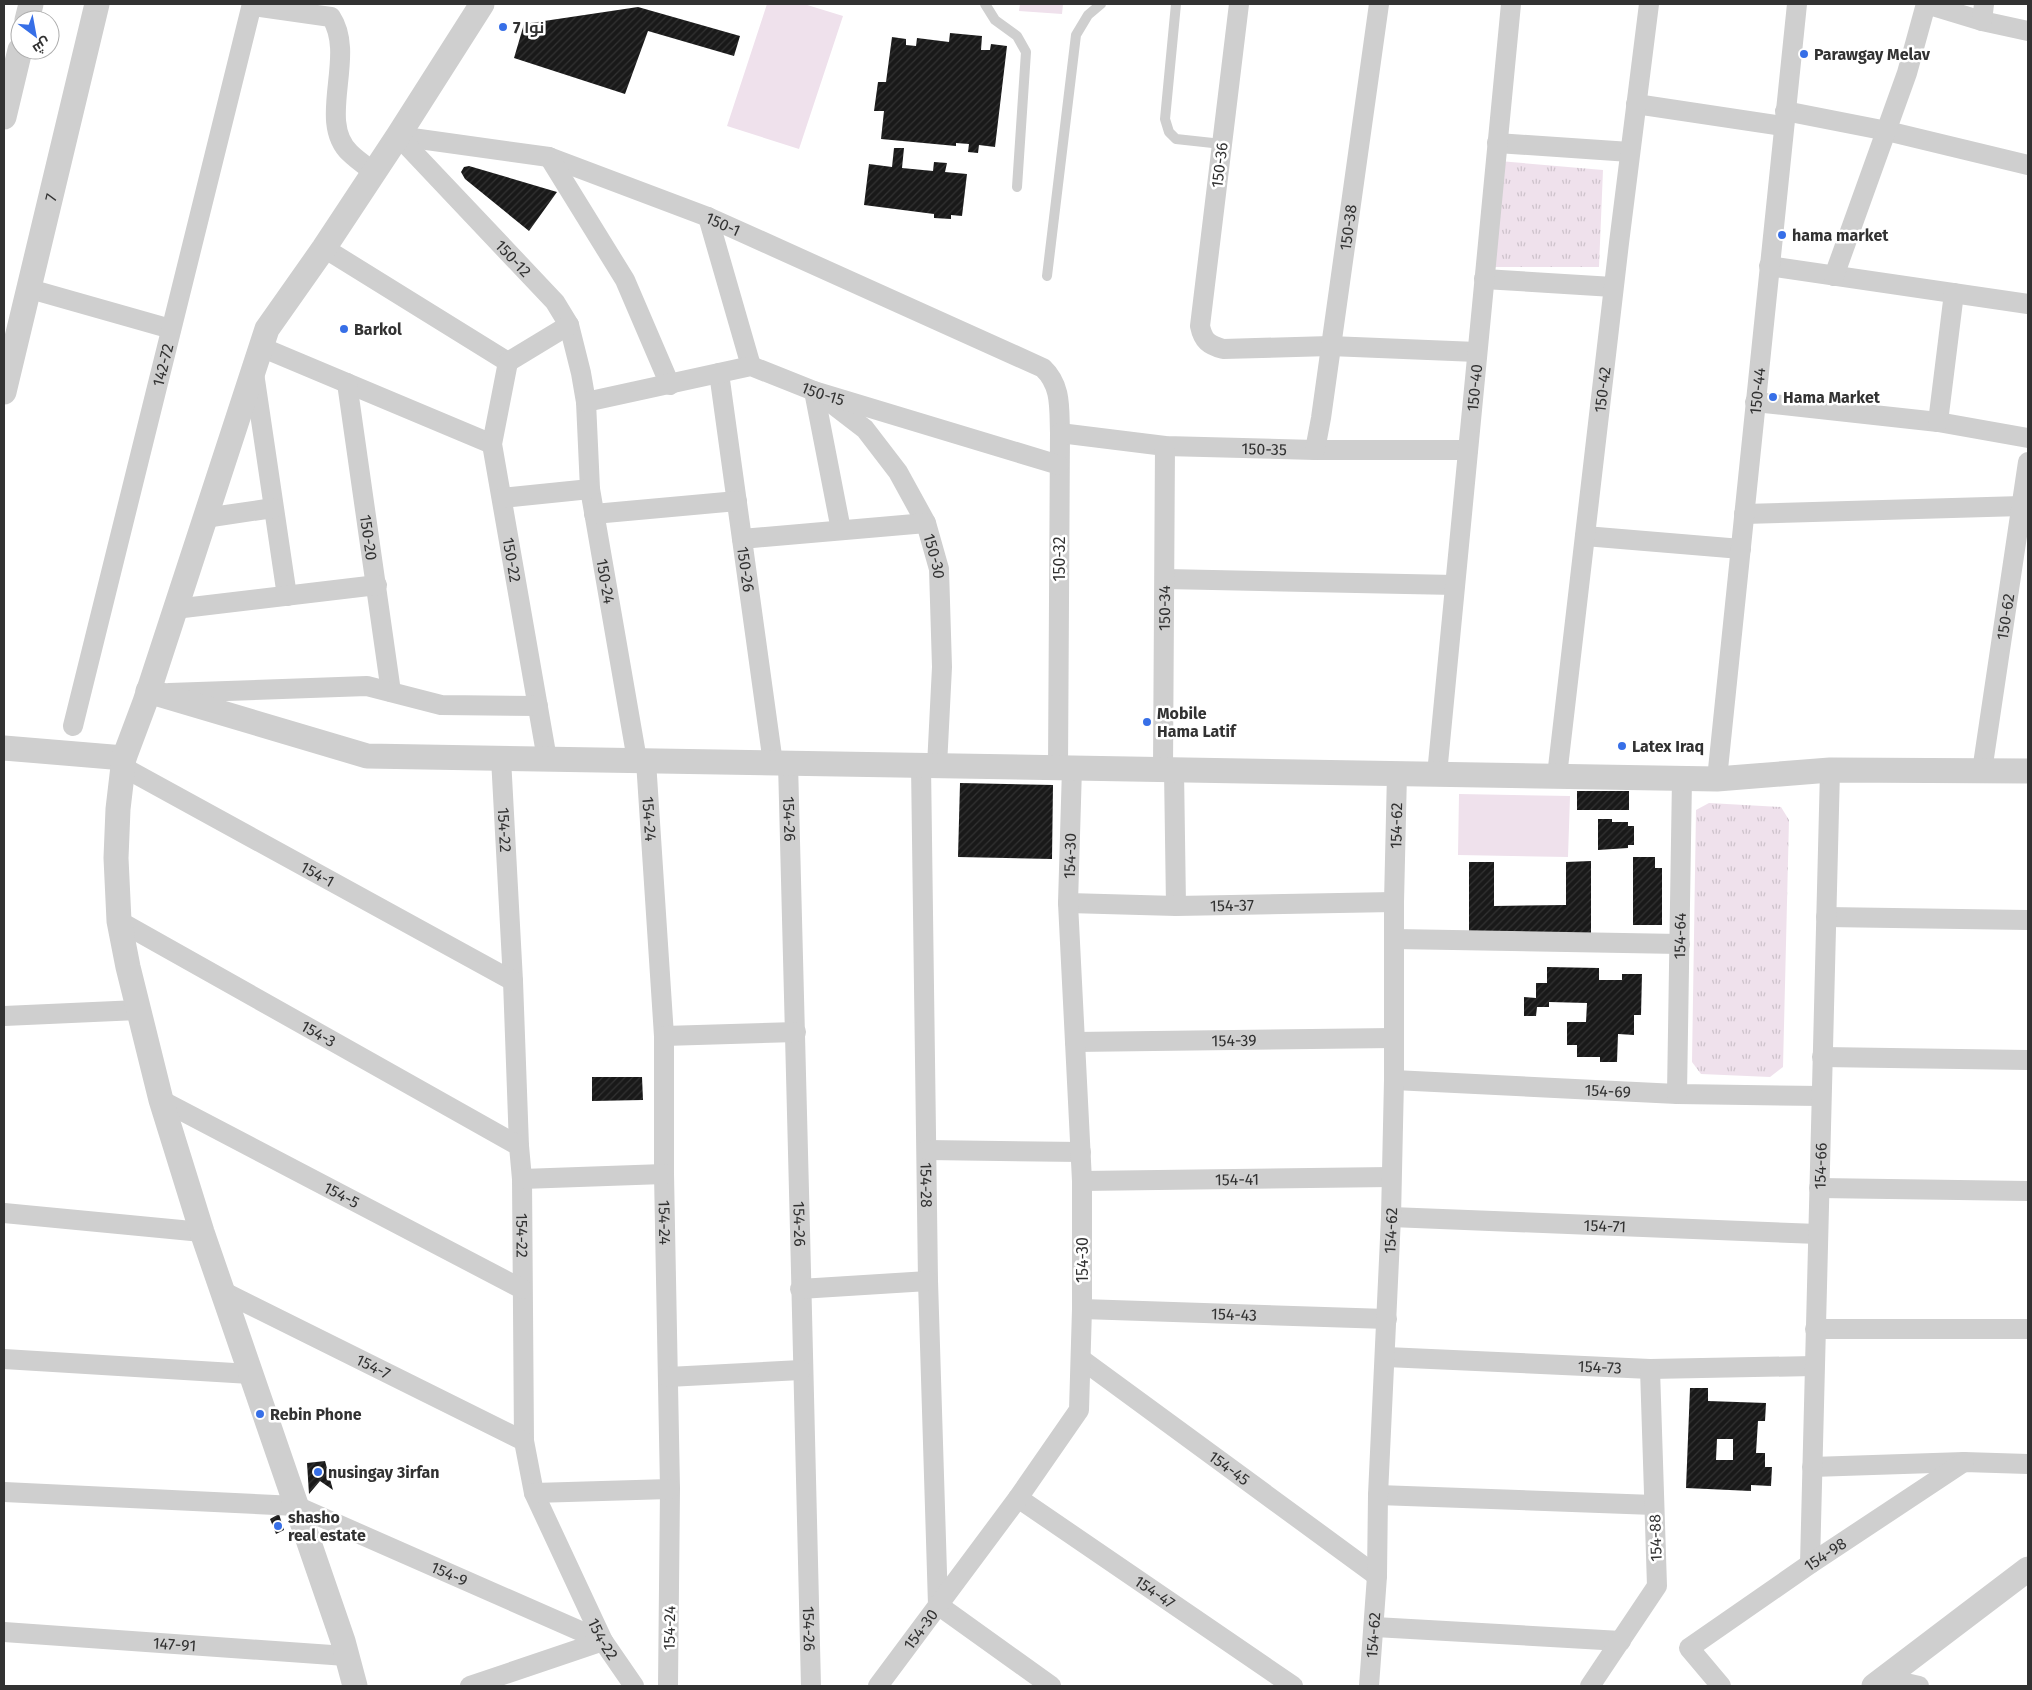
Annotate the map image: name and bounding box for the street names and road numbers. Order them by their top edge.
street label: 150-36 [1207,141,1232,189]
street label: 7 [41,192,61,203]
street label: 150-38 [1336,203,1361,252]
street label: 150-1 [703,208,743,240]
street label: 150-12 [491,236,535,281]
street label: 142-72 [149,342,177,388]
street label: 150-40 [1463,363,1486,412]
street label: 150-42 [1590,365,1615,414]
street label: 150-44 [1746,366,1769,416]
street label: 150-15 [798,378,847,410]
street label: 150-35 [1241,439,1287,459]
street label: 150-20 [356,513,381,562]
street label: 150-30 [919,531,948,579]
street label: 150-22 [498,536,525,584]
street label: 150-32 [1050,536,1069,582]
street label: 150-26 [733,545,758,593]
street label: 150-24 [592,557,619,606]
street label: 150-34 [1155,585,1174,631]
street label: 150-62 [1993,592,2018,641]
street label: 154-24 [638,796,660,842]
street label: 154-26 [779,796,799,842]
street label: 154-62 [1386,802,1406,849]
street label: 154-22 [494,807,515,853]
street label: 154-30 [1060,833,1080,879]
street label: 154-1 [297,857,338,891]
street label: 154-37 [1210,896,1254,915]
street label: 154-64 [1670,912,1690,960]
street label: 154-3 [298,1016,339,1051]
street label: 154-39 [1211,1031,1257,1050]
street label: 154-69 [1584,1080,1631,1102]
street label: 154-66 [1810,1142,1831,1190]
street label: 154-28 [916,1162,936,1208]
street label: 154-41 [1215,1170,1259,1189]
street label: 154-5 [320,1178,363,1212]
street label: 154-24 [654,1200,674,1246]
street label: 154-26 [789,1201,809,1247]
street label: 154-62 [1380,1207,1401,1254]
street label: 154-22 [512,1213,532,1258]
street label: 154-71 [1583,1216,1627,1236]
street label: 154-30 [1073,1237,1092,1283]
street label: 154-43 [1211,1304,1257,1325]
street label: 154-7 [353,1350,394,1383]
street label: 154-73 [1577,1357,1622,1378]
street label: 154-45 [1205,1447,1253,1490]
street label: 154-88 [1645,1514,1666,1562]
street label: 154-98 [1800,1533,1850,1575]
street label: 154-9 [428,1558,471,1590]
street label: 154-47 [1131,1572,1179,1613]
street label: 154-24 [660,1605,679,1651]
street label: 154-30 [899,1605,942,1653]
street label: 154-26 [799,1606,819,1652]
street label: 154-62 [1362,1611,1384,1659]
street label: 154-22 [584,1615,622,1664]
street label: 147-91 [152,1633,197,1655]

